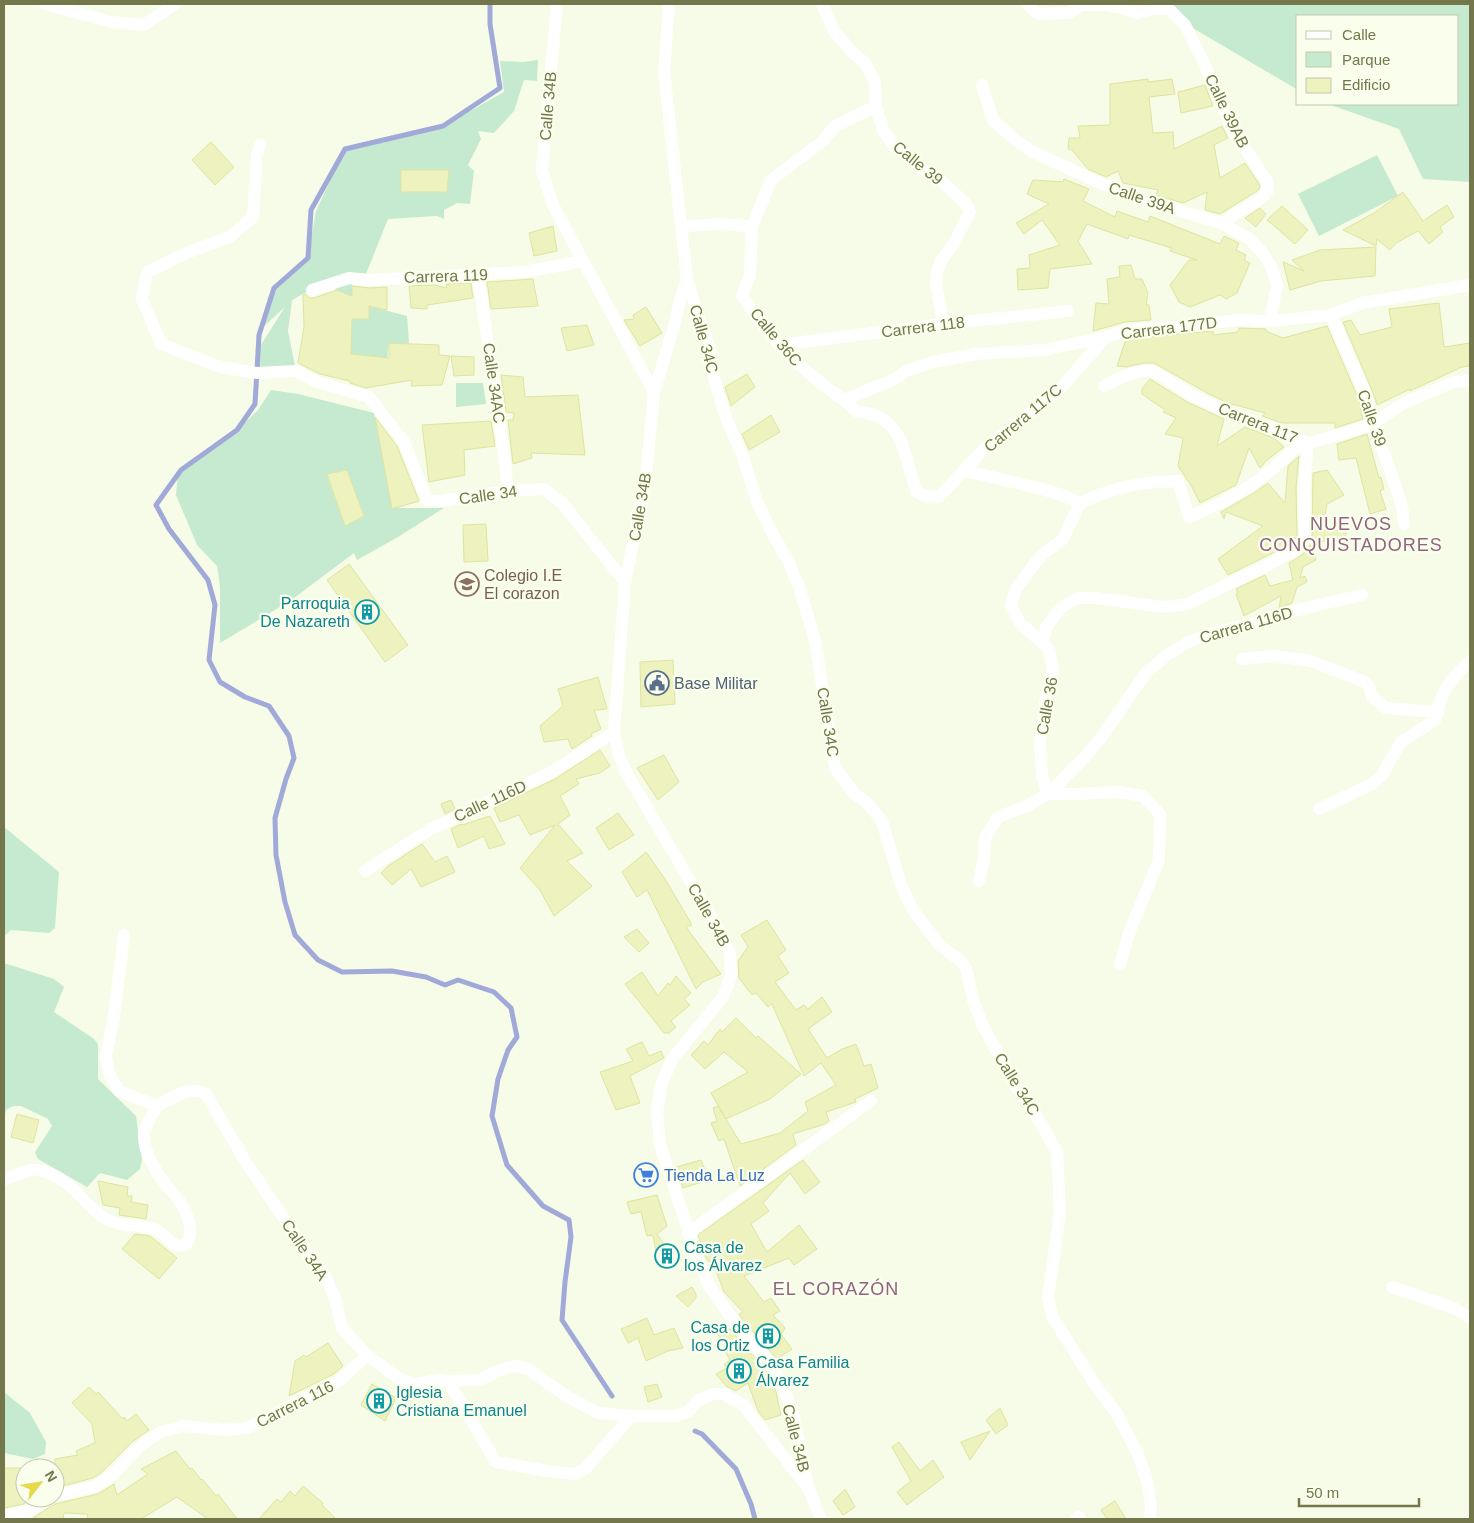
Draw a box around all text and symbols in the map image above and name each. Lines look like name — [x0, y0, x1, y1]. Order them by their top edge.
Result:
legend — [1296, 15, 1459, 105]
text: Calle — [1342, 26, 1376, 43]
text: Parque — [1342, 51, 1390, 68]
street label: Calle 34B — [537, 71, 559, 141]
street label: Calle 39AB — [1202, 71, 1252, 151]
text: Edificio — [1342, 76, 1390, 93]
street label: Calle 39 — [890, 138, 946, 188]
street label: Calle 39A — [1106, 179, 1178, 217]
street label: Carrera 119 — [404, 266, 488, 286]
street label: Calle 34C — [687, 303, 721, 375]
street label: Calle 36C — [747, 305, 805, 369]
street label: Carrera 118 — [880, 313, 966, 341]
street label: Carrera 177D — [1120, 314, 1218, 342]
street label: Calle 34AC — [480, 342, 508, 424]
street label: Carrera 117C — [981, 381, 1065, 455]
street label: Calle 39 — [1354, 387, 1390, 449]
street label: Carrera 117 — [1216, 399, 1300, 447]
street label: Calle 34B — [626, 471, 654, 543]
street label: Calle 34 — [458, 482, 518, 508]
district label: NUEVOS CONQUISTADORES — [1259, 514, 1443, 555]
place label: Colegio I.E El corazon — [484, 567, 562, 602]
school or university icon: Colegio I.E El corazon — [454, 571, 480, 597]
place label: Parroquia De Nazareth — [260, 595, 350, 630]
building icon: Parroquia De Nazareth — [354, 599, 380, 625]
street label: Carrera 116D — [1198, 604, 1294, 646]
public building icon: Base Militar — [644, 670, 670, 696]
place label: Base Militar — [674, 675, 758, 692]
street label: Calle 36 — [1034, 676, 1060, 736]
street label: Calle 34C — [814, 686, 842, 758]
street label: Calle 116D — [451, 777, 529, 825]
street label: Calle 34B — [685, 881, 733, 949]
street label: Calle 34C — [991, 1050, 1043, 1118]
supermarket icon: Tienda La Luz — [633, 1162, 659, 1188]
place label: Tienda La Luz — [664, 1167, 765, 1184]
street label: Calle 34A — [279, 1216, 332, 1284]
place label: Casa de los Álvarez — [684, 1239, 762, 1274]
building icon: Casa de los Álvarez — [654, 1243, 680, 1269]
district label: EL CORAZÓN — [773, 1278, 899, 1299]
place label: Casa de los Ortiz — [690, 1319, 750, 1354]
building icon: Casa de los Ortiz — [755, 1323, 781, 1349]
place label: Casa Familia Álvarez — [756, 1354, 849, 1389]
building icon: Casa Familia Álvarez — [726, 1358, 752, 1384]
street label: Carrera 116 — [254, 1377, 336, 1431]
place label: Iglesia Cristiana Emanuel — [396, 1384, 527, 1419]
building icon: Iglesia Cristiana Emanuel — [366, 1388, 392, 1414]
street label: Calle 34B — [779, 1402, 813, 1474]
north arrow — [15, 1458, 65, 1508]
text: N — [42, 1468, 61, 1485]
scale bar — [1299, 1476, 1419, 1508]
text: 50 m — [1306, 1484, 1339, 1501]

